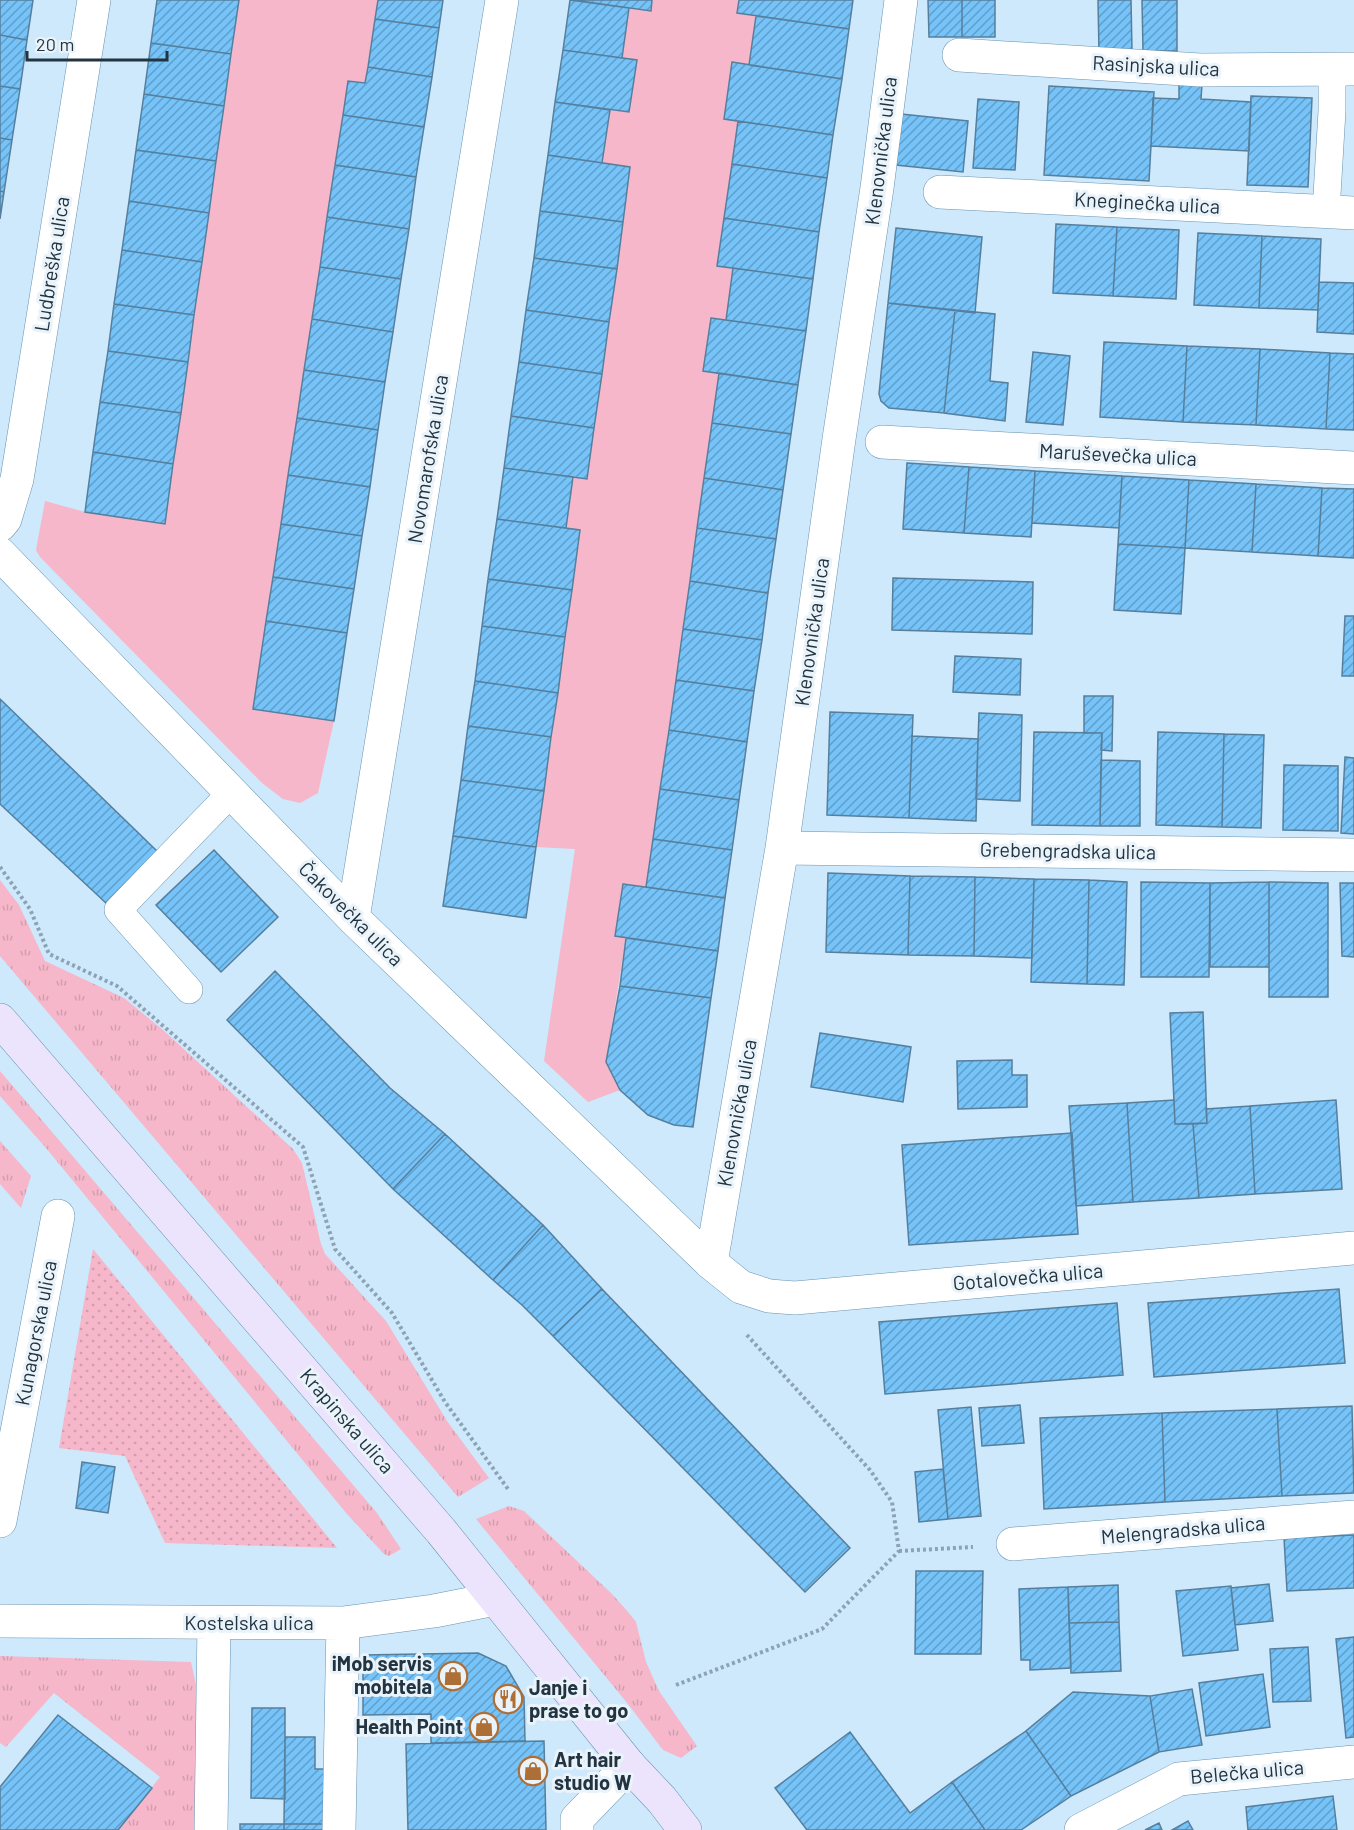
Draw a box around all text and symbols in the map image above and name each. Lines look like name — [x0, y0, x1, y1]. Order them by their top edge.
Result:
scale bar — [27, 24, 166, 62]
text: 20 m — [36, 33, 74, 55]
street label: Rasinjska ulica — [1092, 50, 1220, 80]
street label: Klenovnička ulica — [859, 75, 901, 227]
street label: Kneginečka ulica — [1073, 186, 1221, 218]
street label: Ludbreška ulica — [28, 195, 74, 333]
street label: Novomarofska ulica — [402, 373, 452, 545]
street label: Maruševečka ulica — [1039, 438, 1198, 470]
street label: Klenovnička ulica — [789, 556, 833, 708]
street label: Grebengradska ulica — [980, 836, 1156, 864]
street label: Čakovečka ulica — [295, 856, 409, 970]
street label: Klenovnička ulica — [711, 1037, 761, 1189]
street label: Gotalovečka ulica — [952, 1257, 1104, 1295]
street label: Kunagorska ulica — [9, 1258, 61, 1407]
street label: Krapinska ulica — [296, 1363, 400, 1478]
street label: Melengradska ulica — [1100, 1510, 1266, 1548]
street label: Kostelska ulica — [184, 1610, 314, 1634]
place label: iMob servis mobitela — [332, 1651, 432, 1698]
shop icon: iMob servis mobitela — [437, 1660, 469, 1692]
place label: Janje i prase to go — [529, 1675, 628, 1722]
restaurant icon: Janje i prase to go — [492, 1683, 524, 1715]
shop icon: Health Point — [468, 1711, 500, 1743]
place label: Health Point — [356, 1714, 463, 1738]
place label: Art hair studio W — [554, 1747, 632, 1794]
street label: Belečka ulica — [1189, 1754, 1305, 1788]
shop icon: Art hair studio W — [517, 1755, 549, 1787]

